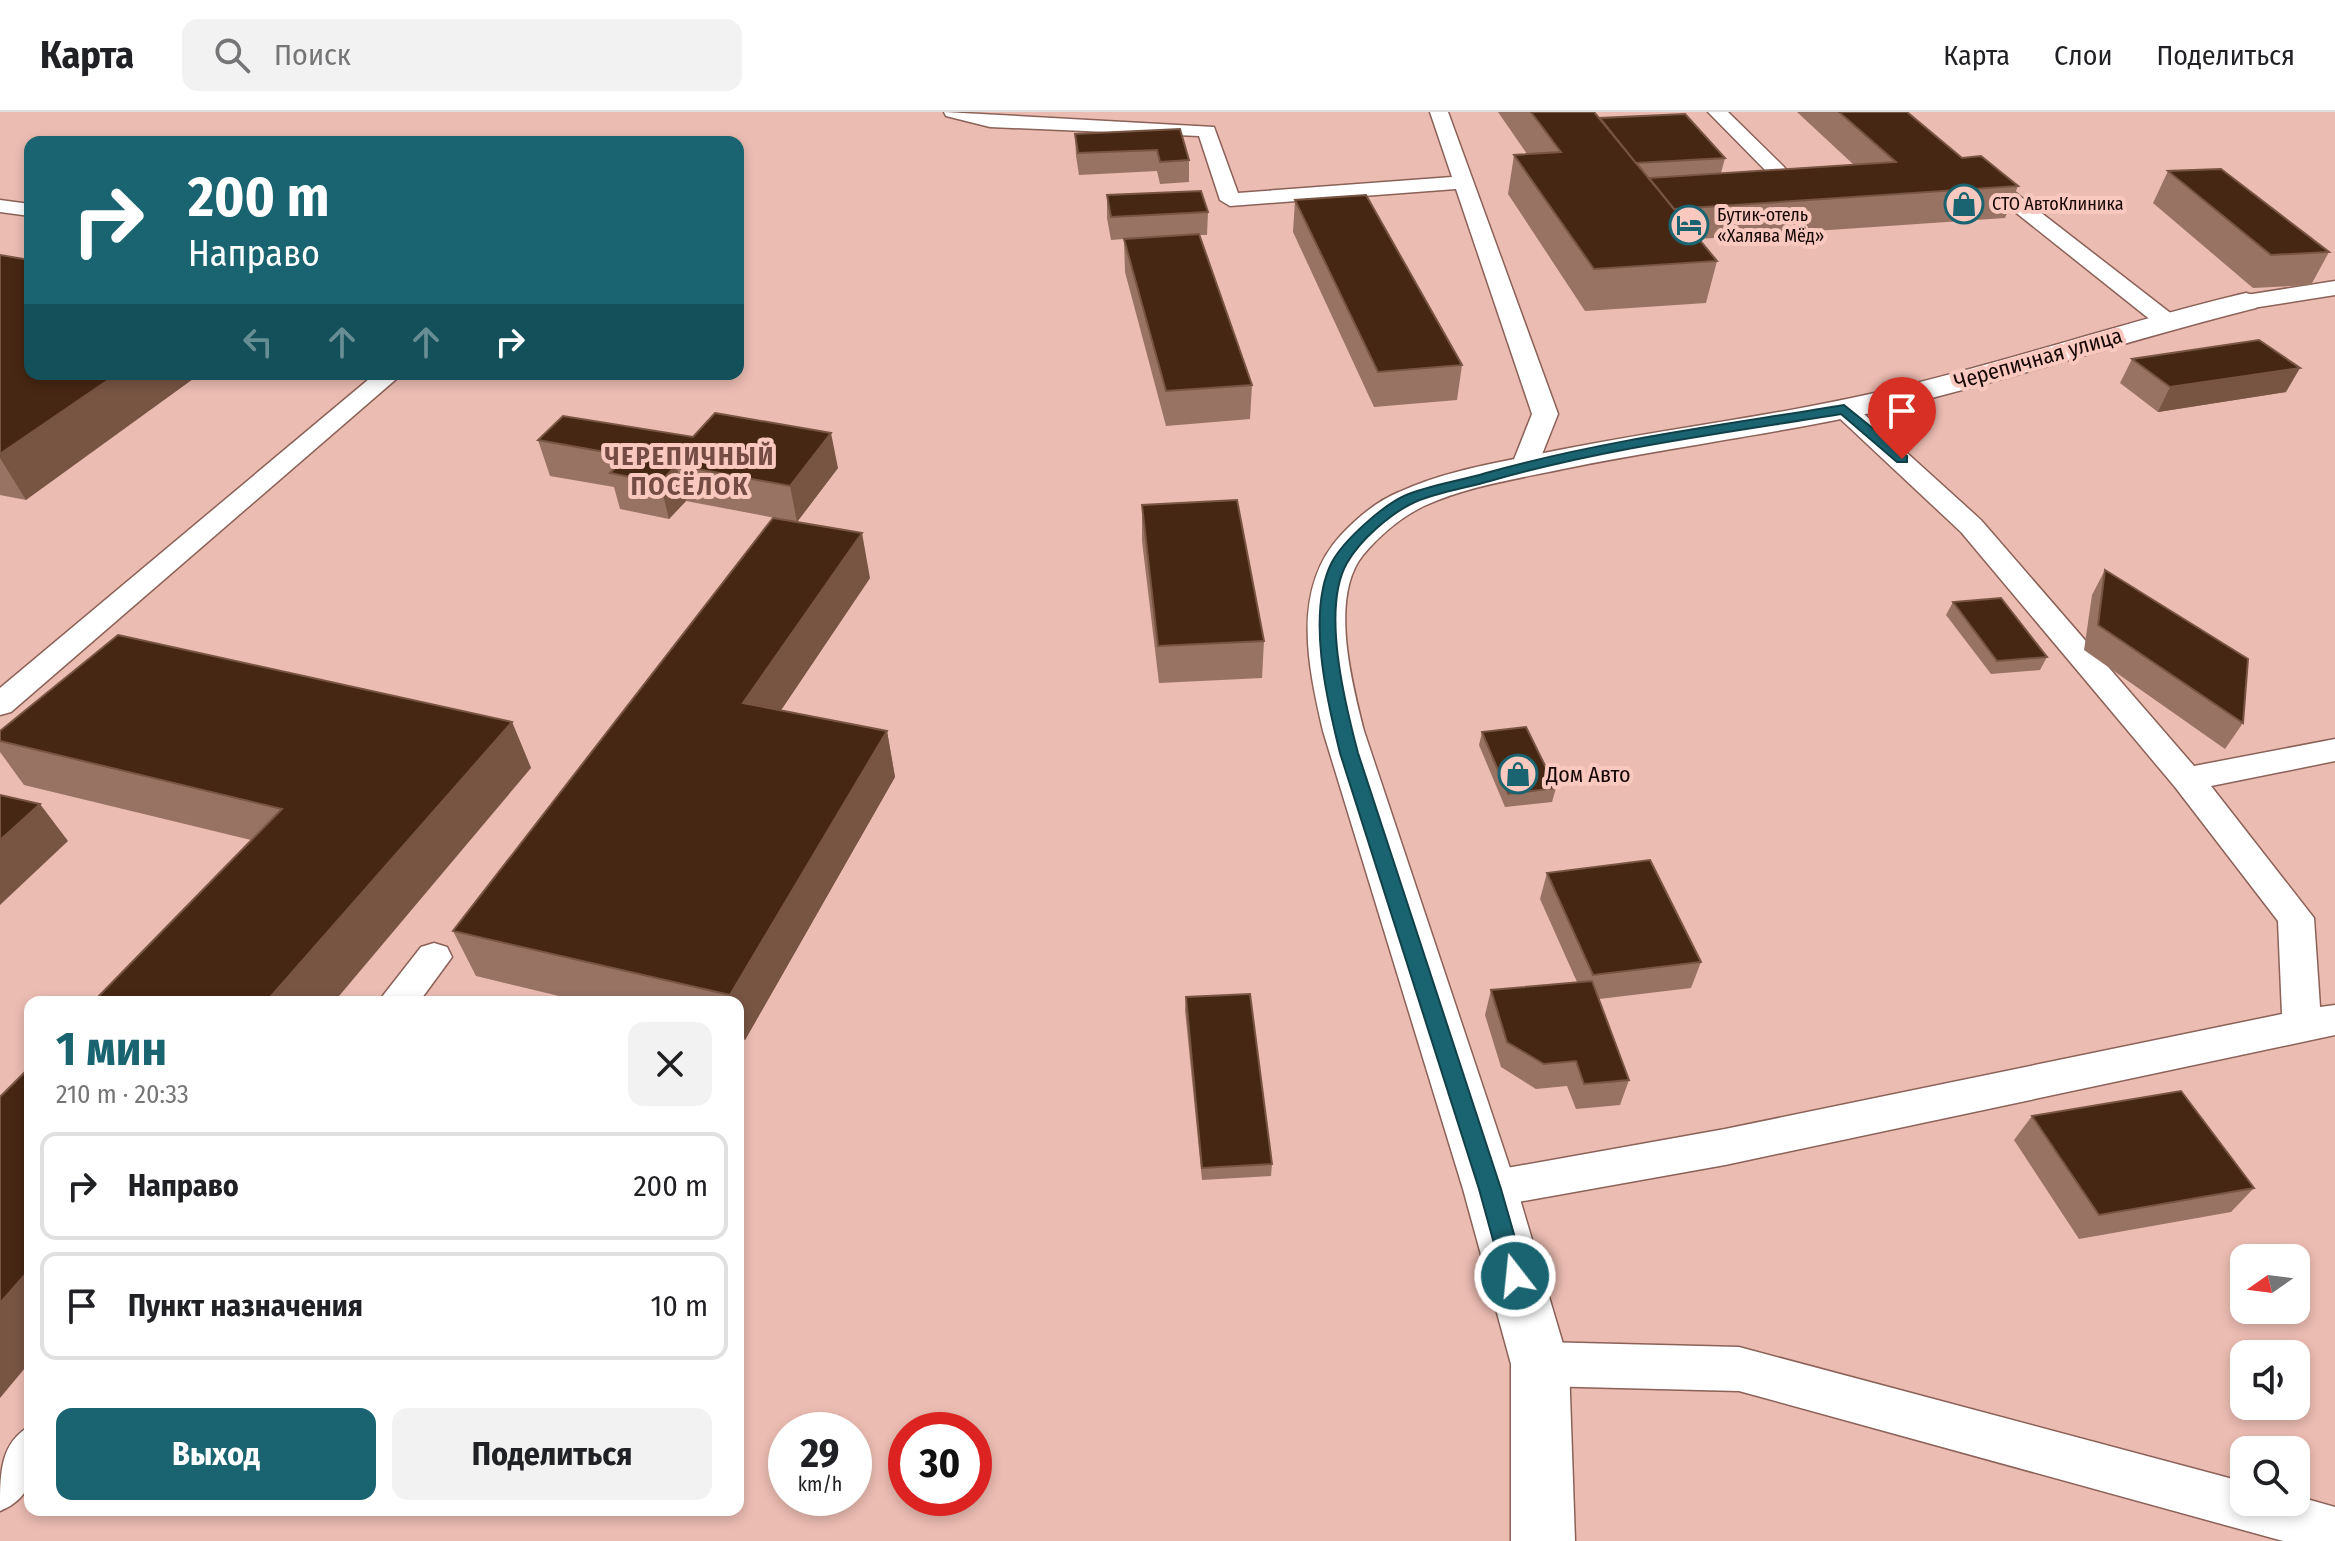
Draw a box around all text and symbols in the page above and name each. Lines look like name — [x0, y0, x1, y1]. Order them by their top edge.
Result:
search box — [182, 19, 742, 91]
text: Карта — [40, 32, 134, 78]
icon: search — [210, 33, 254, 77]
text: Поиск — [274, 37, 351, 73]
text: Карта — [1943, 39, 2010, 72]
text: Слои — [2054, 39, 2112, 72]
text: Поделиться — [2156, 39, 2295, 72]
text: 200 m — [188, 164, 329, 231]
icon: right — [56, 168, 160, 272]
shop icon: СТО АвтоКлиника — [1943, 183, 1985, 225]
place label: СТО АвтоКлиника — [1992, 193, 2124, 215]
hotel icon: Бутик-отель «Халява Мёд» — [1668, 204, 1710, 246]
place label: Бутик-отель «Халява Мёд» — [1717, 204, 1824, 247]
text: Направо — [188, 232, 320, 276]
icon: left — [236, 320, 280, 364]
icon: ahead — [320, 320, 364, 364]
icon: ahead — [404, 320, 448, 364]
icon: right — [488, 320, 532, 364]
street label: Черепичная улица — [1951, 322, 2125, 395]
pin — [1868, 377, 1936, 459]
icon: arrive — [1880, 389, 1924, 433]
district label: ЧЕРЕПИЧНЫЙ ПОСЁЛОК — [605, 441, 775, 502]
shop icon: Дом Авто — [1497, 753, 1539, 795]
place label: Дом Авто — [1545, 761, 1631, 788]
text: 1 мин — [56, 1020, 167, 1078]
button: close — [628, 1022, 712, 1106]
text: 210 m · 20:33 — [56, 1079, 189, 1110]
icon: right — [60, 1164, 104, 1208]
text: Направо — [128, 1168, 239, 1204]
text: 200 m — [633, 1168, 708, 1204]
position arrow — [1473, 1234, 1557, 1318]
north arrow — [2230, 1244, 2310, 1324]
map controls — [2230, 1244, 2310, 1516]
icon: arrive — [60, 1284, 104, 1328]
text: Пункт назначения — [128, 1288, 363, 1324]
text: 10 m — [651, 1288, 708, 1324]
button: sound — [2230, 1340, 2310, 1420]
button: Выход — [56, 1408, 376, 1500]
button: Поделиться — [392, 1408, 712, 1500]
speed limit sign: 30 — [888, 1412, 992, 1516]
text: 29 — [800, 1430, 839, 1478]
button: search — [2230, 1436, 2310, 1516]
text: km/h — [798, 1472, 842, 1496]

